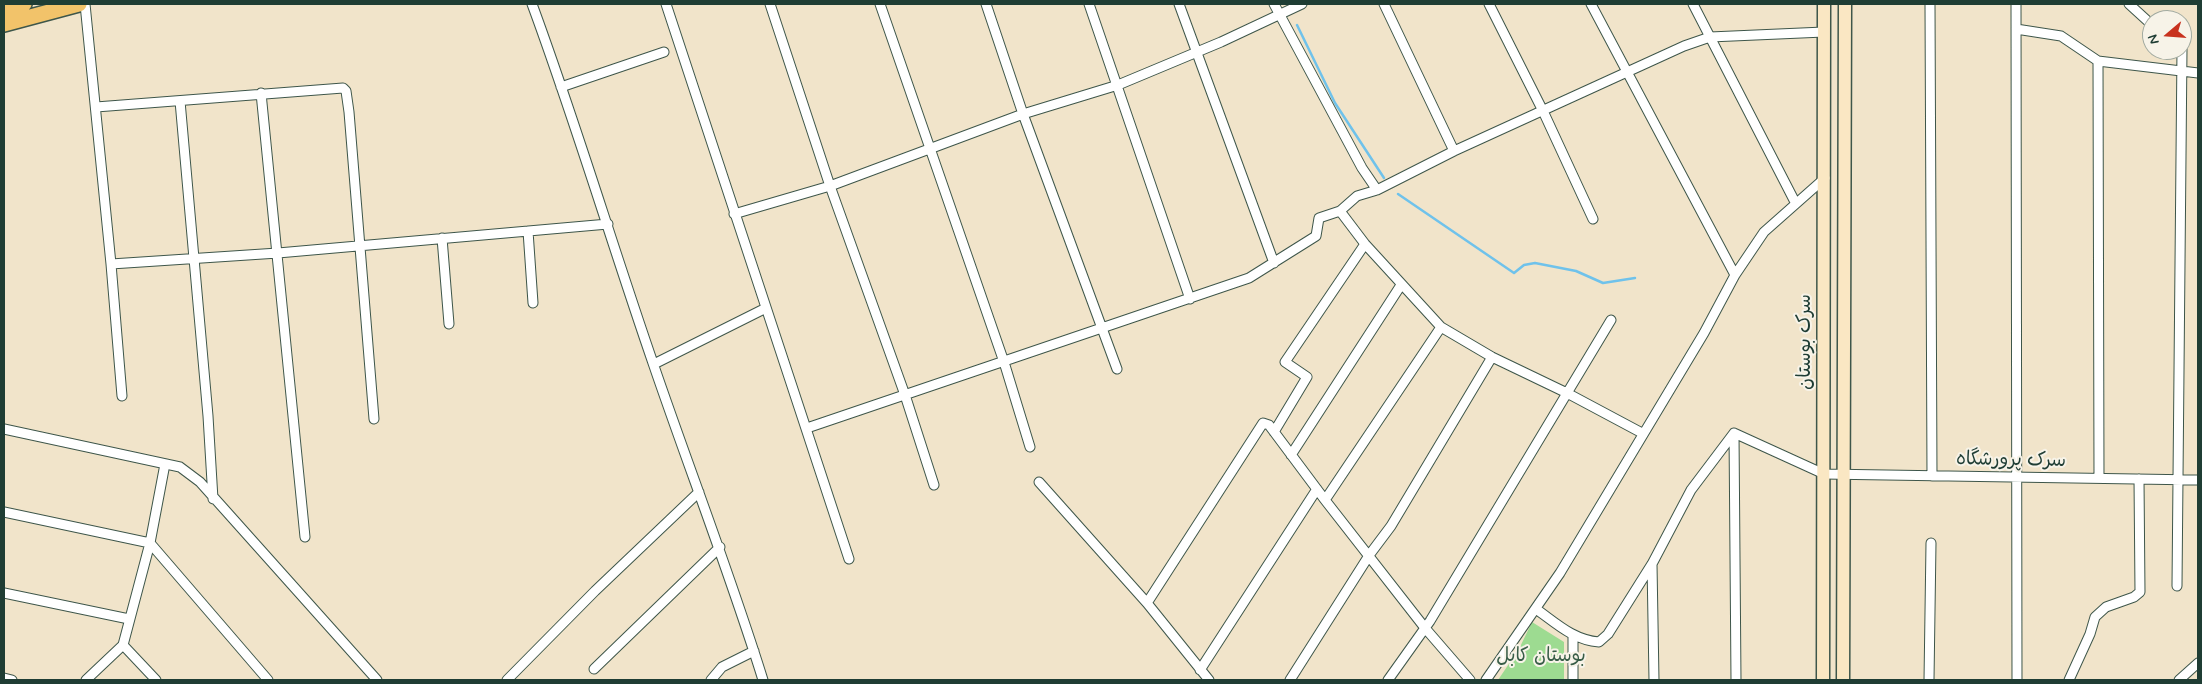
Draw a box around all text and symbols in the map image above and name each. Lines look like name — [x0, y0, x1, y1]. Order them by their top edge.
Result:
north arrow — [2142, 10, 2192, 60]
text: N — [2144, 32, 2164, 47]
street label: سرک بوستان — [1795, 294, 1817, 390]
street label: سرک پرورشگاه — [1956, 449, 2066, 473]
park label: بوستان کابل — [1496, 646, 1586, 668]

